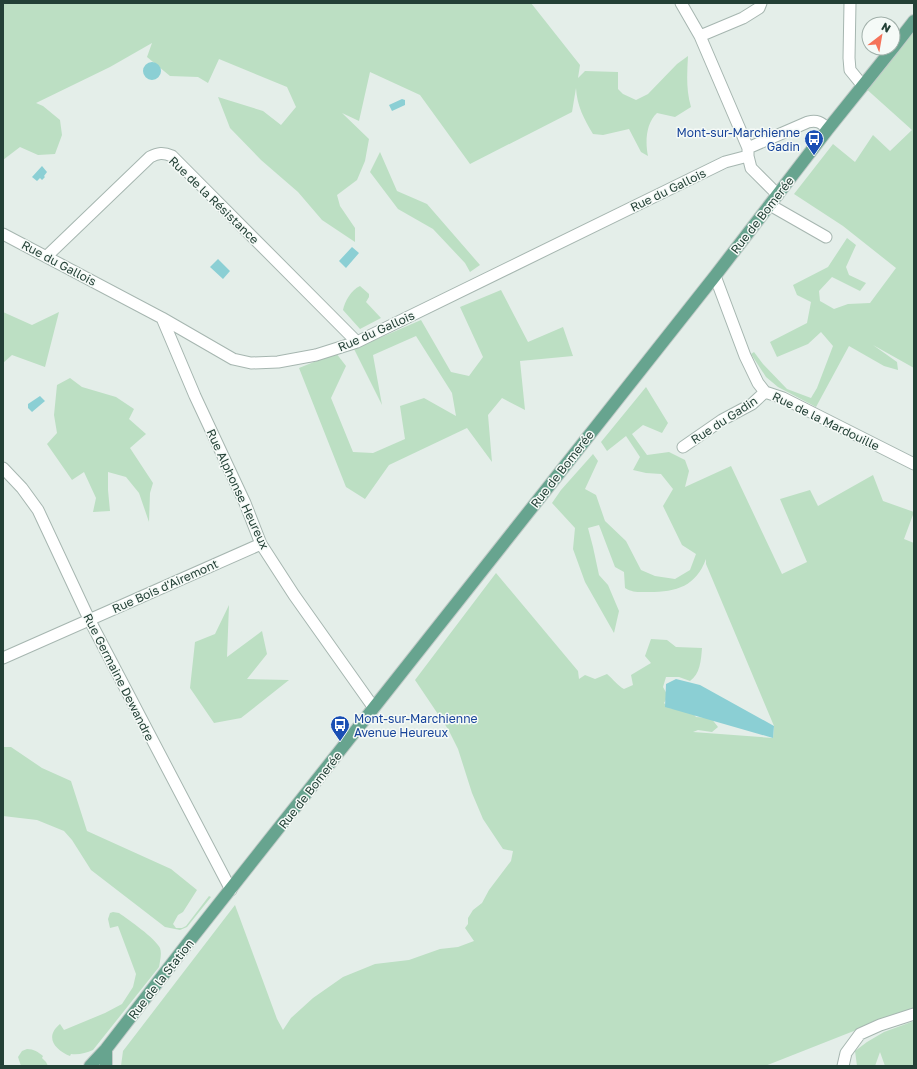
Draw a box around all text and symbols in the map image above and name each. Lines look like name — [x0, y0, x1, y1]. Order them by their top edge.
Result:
north arrow — [861, 16, 901, 56]
text: N — [879, 19, 893, 35]
place label: Mont-sur-Marchienne Gadin — [676, 125, 800, 154]
bus stop icon: Mont-sur-Marchienne Gadin — [803, 128, 825, 156]
street label: Rue de la Résistance — [166, 153, 262, 247]
street label: Rue du Gallois — [628, 165, 708, 215]
street label: Rue de Bomerée — [727, 173, 797, 257]
street label: Rue du Gallois — [19, 237, 99, 289]
street label: Rue du Gallois — [335, 307, 417, 355]
street label: Rue de la Mardouille — [770, 389, 882, 453]
street label: Rue du Gadin — [688, 393, 760, 447]
street label: Rue Alphonse Heureux — [203, 426, 273, 552]
street label: Rue de Bomerée — [527, 427, 597, 511]
street label: Rue Bois d'Airemont — [110, 556, 221, 616]
street label: Rue Germaine Dewandre — [80, 611, 158, 743]
place label: Mont-sur-Marchienne Avenue Heureux — [354, 711, 478, 740]
bus stop icon: Mont-sur-Marchienne Avenue Heureux — [329, 714, 351, 742]
street label: Rue de Bomerée — [275, 748, 345, 832]
street label: Rue de la Station — [125, 936, 197, 1022]

